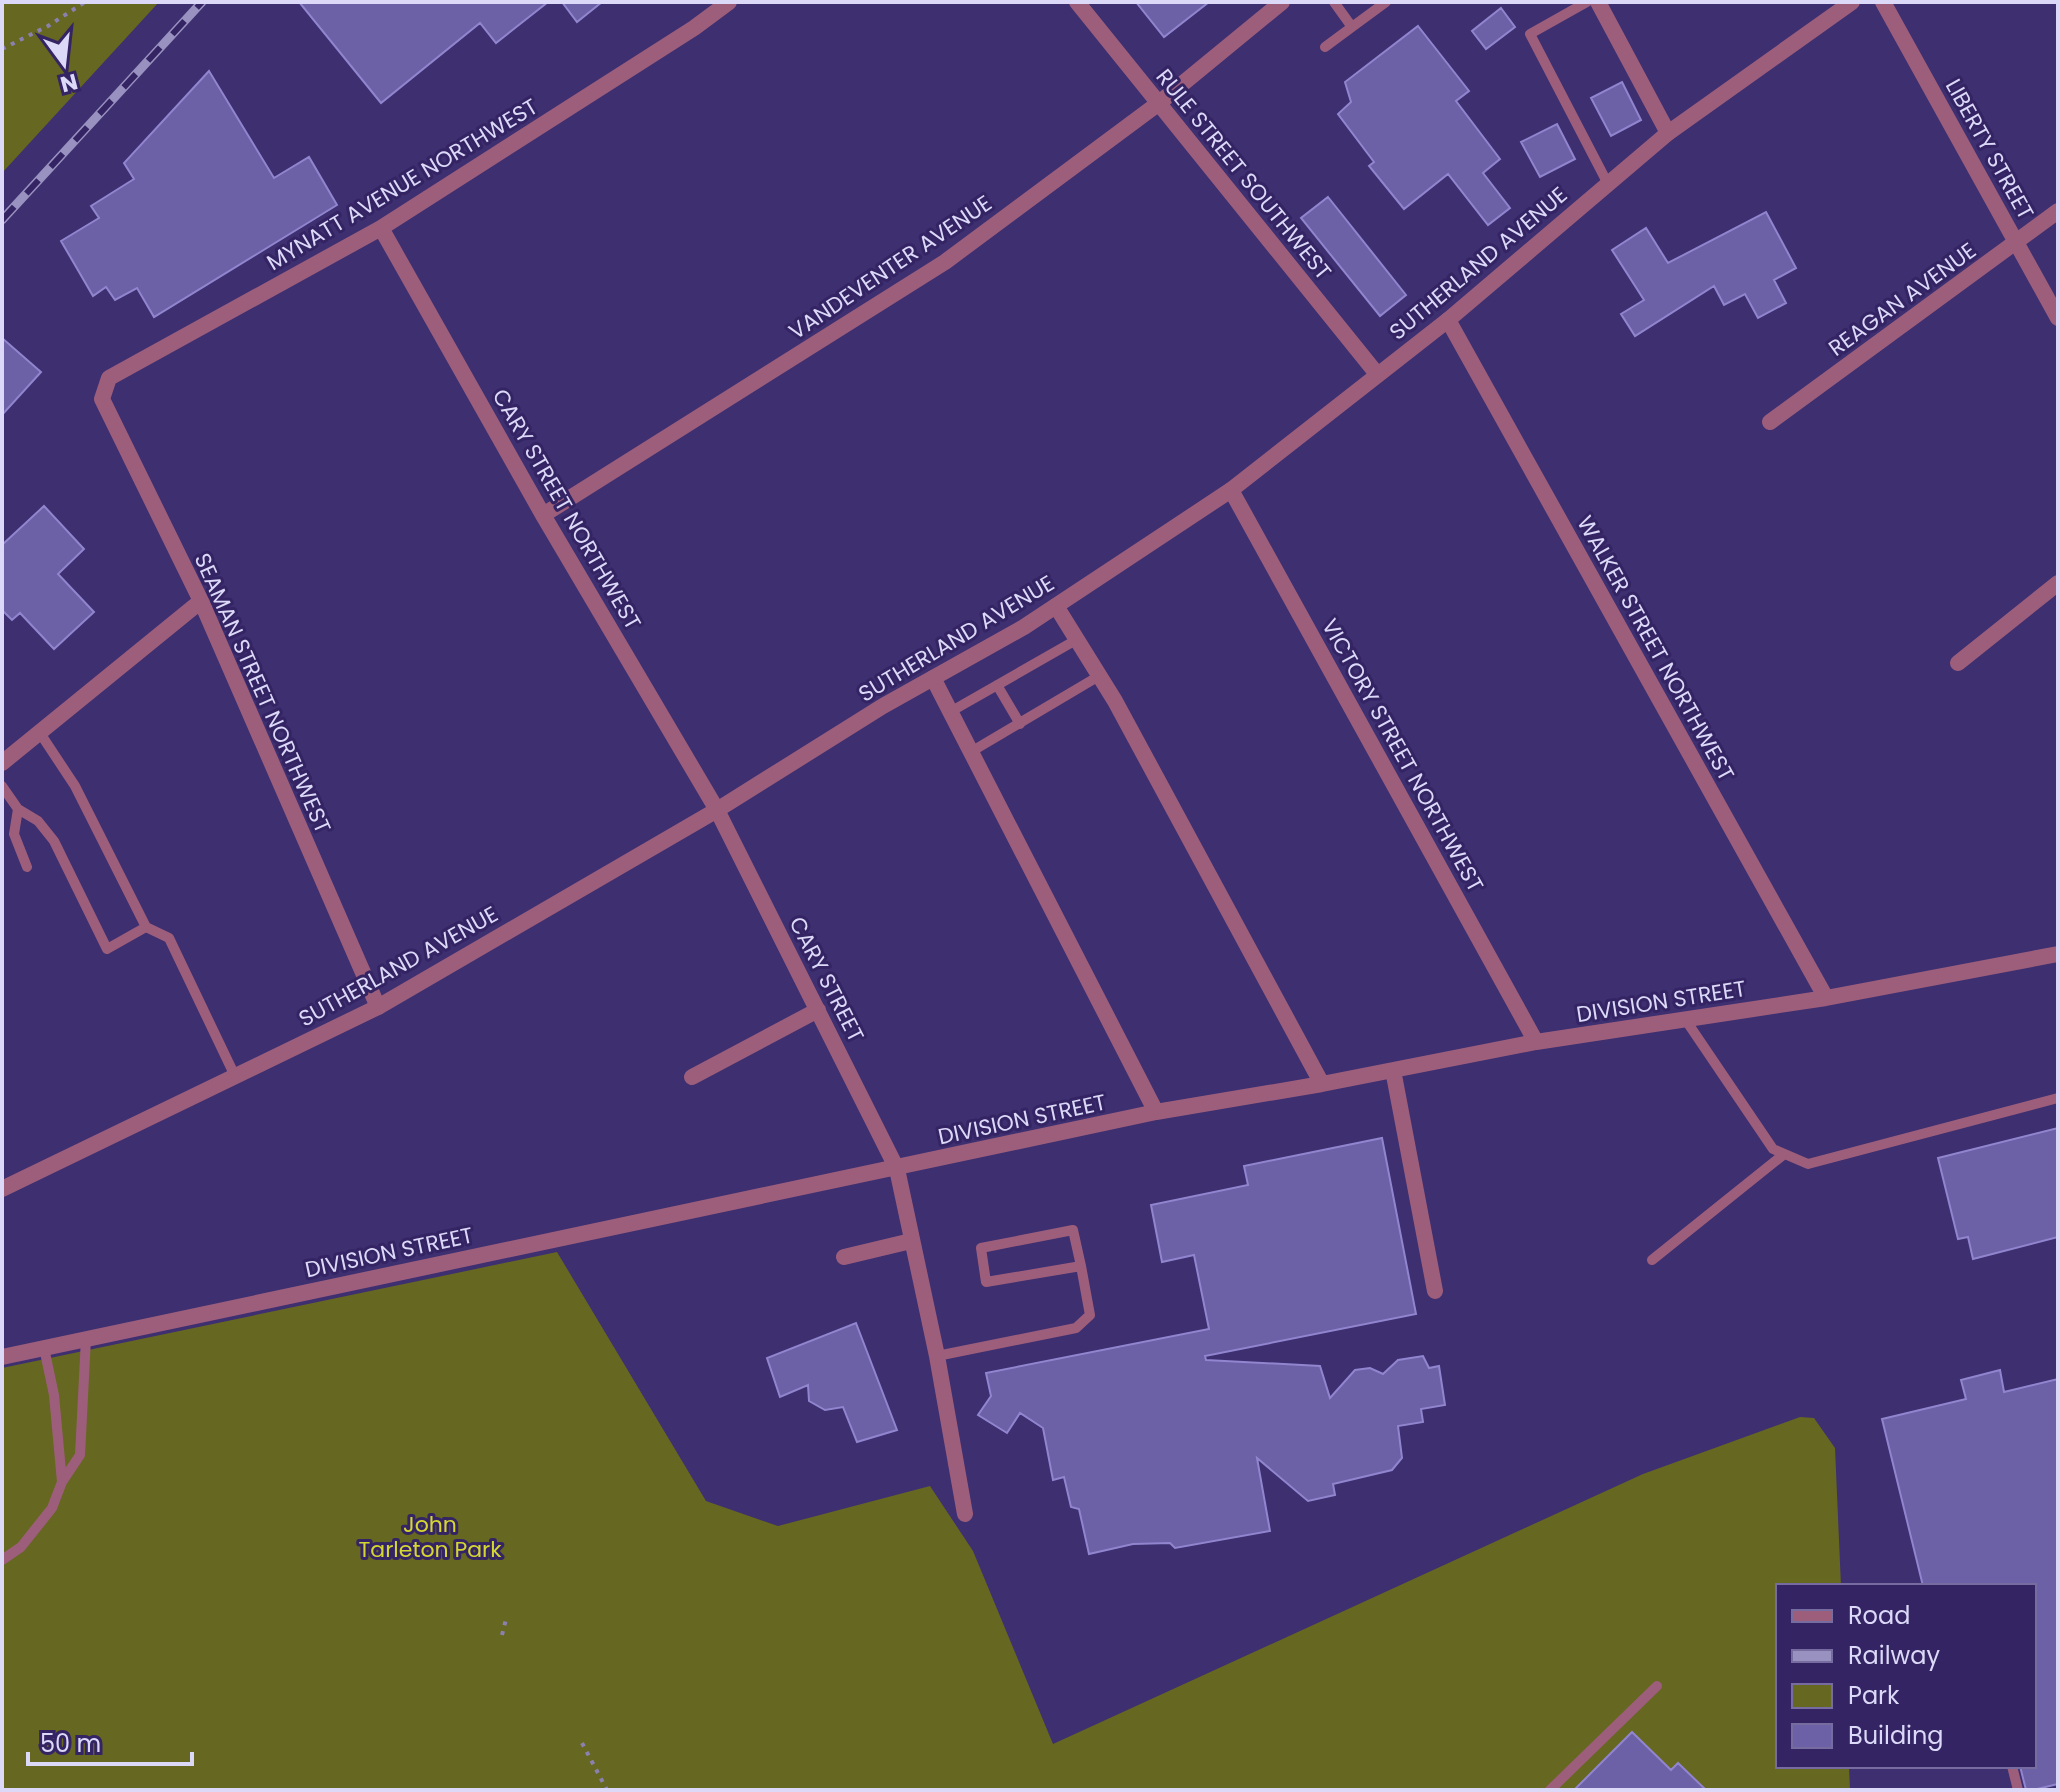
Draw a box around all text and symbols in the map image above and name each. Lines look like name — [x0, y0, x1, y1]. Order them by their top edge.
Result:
north arrow — [24, 24, 104, 104]
street label: RULE STREET SOUTHWEST — [1149, 62, 1339, 286]
text: N — [57, 66, 81, 100]
street label: LIBERTY STREET — [1938, 73, 2041, 225]
street label: MYNATT AVENUE NORTHWEST — [261, 91, 544, 278]
street label: SUTHERLAND AVENUE — [1383, 180, 1574, 347]
street label: VANDEVENTER AVENUE — [783, 188, 998, 347]
street label: REAGAN AVENUE — [1822, 235, 1982, 363]
street label: CARY STREET NORTHWEST — [485, 383, 648, 635]
street label: WALKER STREET NORTHWEST — [1570, 510, 1742, 787]
street label: SEAMAN STREET NORTHWEST — [187, 548, 338, 838]
street label: SUTHERLAND AVENUE — [853, 568, 1060, 709]
street label: VICTORY STREET NORTHWEST — [1314, 613, 1491, 898]
street label: SUTHERLAND AVENUE — [293, 899, 503, 1034]
street label: CARY STREET — [782, 911, 871, 1047]
street label: DIVISION STREET — [1574, 973, 1748, 1030]
street label: DIVISION STREET — [935, 1087, 1109, 1152]
street label: DIVISION STREET — [302, 1220, 476, 1285]
park label: John Tarleton Park — [358, 1509, 502, 1565]
legend — [1776, 1584, 2036, 1768]
text: Road — [1848, 1599, 1910, 1632]
text: Railway — [1848, 1639, 1941, 1672]
text: Park — [1848, 1679, 1900, 1712]
scale bar — [28, 1716, 192, 1766]
text: Building — [1848, 1719, 1944, 1752]
text: 50 m — [40, 1727, 101, 1760]

